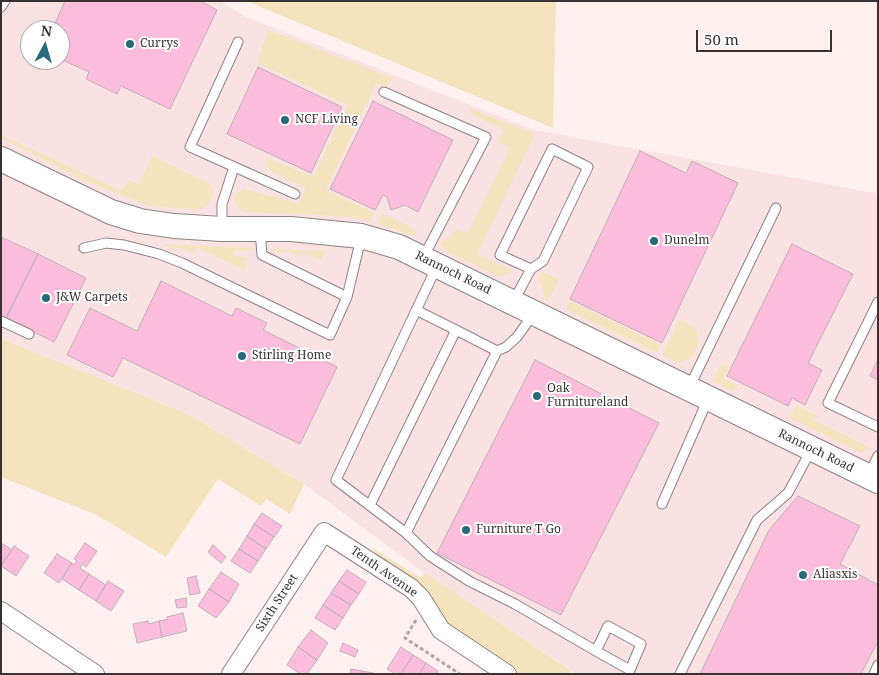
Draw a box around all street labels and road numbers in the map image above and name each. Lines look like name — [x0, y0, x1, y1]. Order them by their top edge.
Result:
street label: Rannoch Road — [413, 248, 493, 298]
street label: Rannoch Road — [776, 426, 856, 476]
street label: Tenth Avenue — [348, 544, 420, 600]
street label: Sixth Street — [253, 572, 301, 634]

